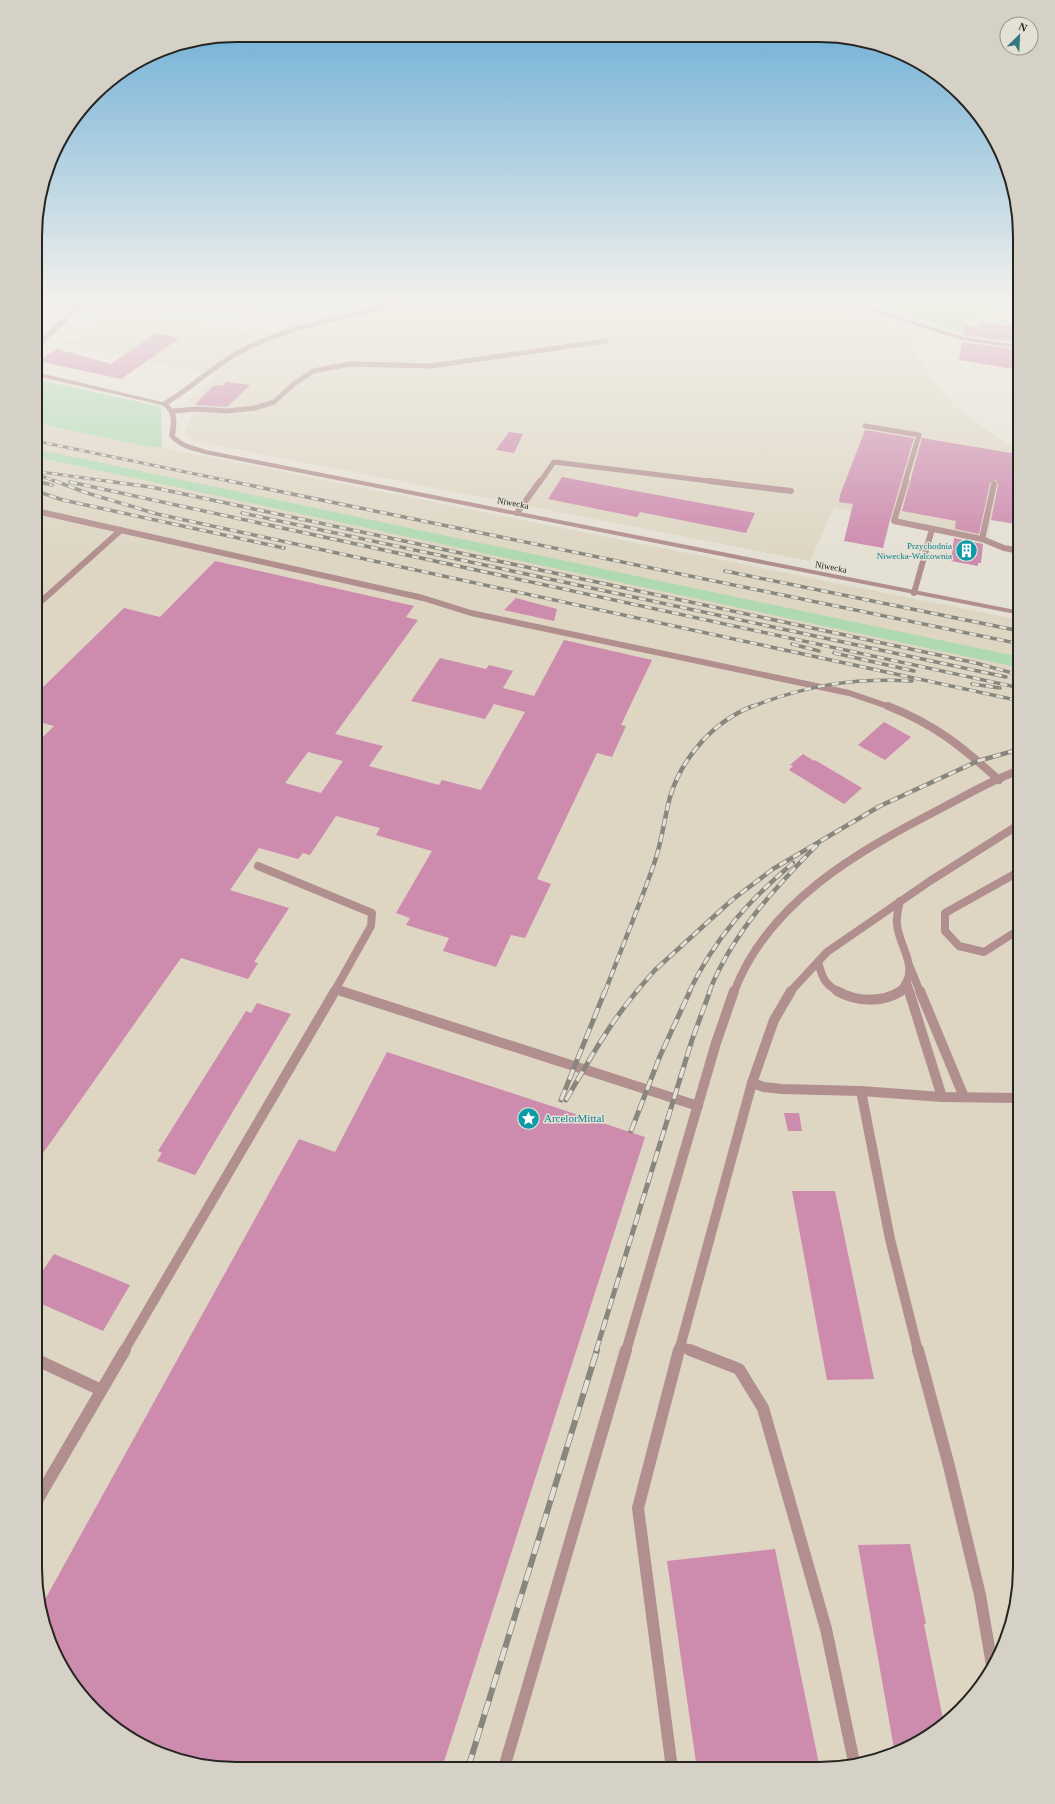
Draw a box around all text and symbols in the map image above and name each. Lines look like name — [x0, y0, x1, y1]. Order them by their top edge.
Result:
north arrow — [999, 16, 1039, 56]
text: N — [1017, 20, 1029, 34]
street label: Niwecka — [496, 495, 530, 511]
building icon: Przychodnia Niwecka-Walcownia — [954, 538, 980, 564]
place label: Przychodnia Niwecka-Walcownia — [877, 541, 952, 561]
street label: Niwecka — [814, 559, 848, 575]
place icon: ArcelorMittal — [515, 1105, 541, 1131]
place label: ArcelorMittal — [544, 1112, 604, 1124]

